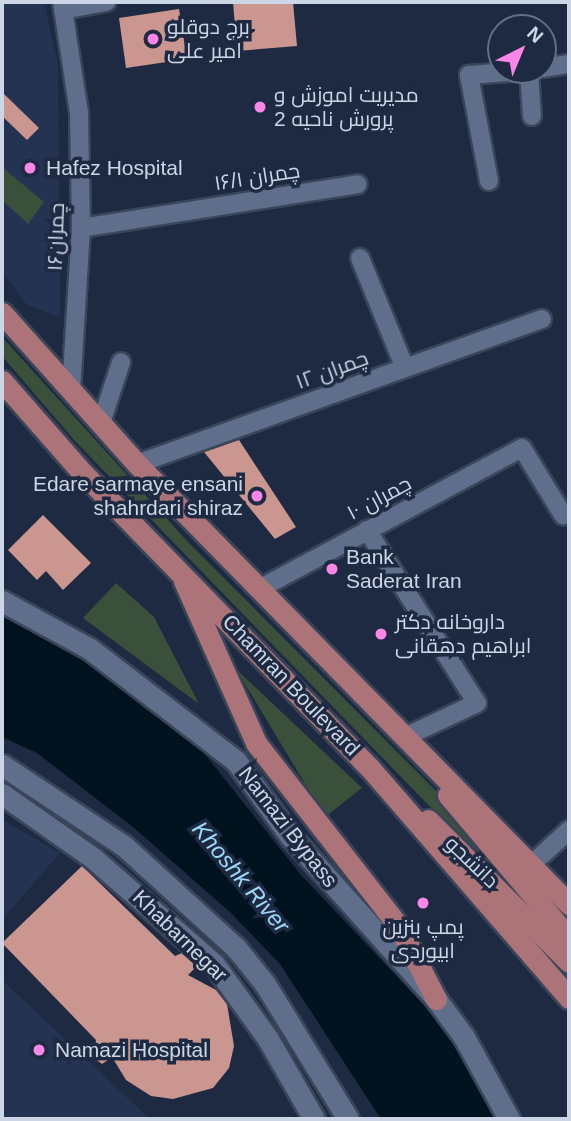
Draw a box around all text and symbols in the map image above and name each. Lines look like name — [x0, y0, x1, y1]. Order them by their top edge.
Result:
place label: برج دوقلو امیر علی — [167, 14, 250, 64]
north arrow — [487, 14, 557, 84]
text: N — [523, 22, 547, 47]
marker: برج دوقلو امیر علی — [145, 31, 161, 47]
place label: مدیریت اموزش و پرورش ناحیه 2 — [274, 82, 419, 132]
marker: مدیریت اموزش و پرورش ناحیه 2 — [252, 99, 268, 115]
place label: Hafez Hospital — [46, 155, 183, 181]
marker: Hafez Hospital — [20, 158, 40, 178]
street label: ۱۶/۱ چمران — [212, 158, 302, 196]
street label: چمران۱۶ — [42, 202, 70, 272]
street label: ۱۲ چمران — [292, 345, 372, 395]
place label: Edare sarmaye ensani shahrdari shiraz — [33, 471, 243, 521]
street label: ۱۰ چمران — [342, 471, 416, 525]
marker: Edare sarmaye ensani shahrdari shiraz — [249, 488, 265, 504]
place label: Bank Saderat Iran — [346, 544, 462, 594]
marker: Bank Saderat Iran — [324, 561, 340, 577]
street label: Chamran Boulevard — [217, 609, 365, 761]
place label: داروخانه دکتر ابراهیم دهقانی — [395, 609, 531, 659]
marker: داروخانه دکتر ابراهیم دهقانی — [373, 626, 389, 642]
street label: Namazi Bypass — [233, 762, 343, 892]
water label: Khoshk River — [186, 816, 296, 938]
street label: دانشجو — [440, 831, 504, 893]
street label: Khabarnegar — [128, 885, 232, 987]
marker: پمپ بنزین ابیوردی — [415, 895, 431, 911]
place label: پمپ بنزین ابیوردی — [382, 914, 464, 964]
place label: Namazi Hospital — [55, 1037, 208, 1063]
marker: Namazi Hospital — [29, 1040, 49, 1060]

